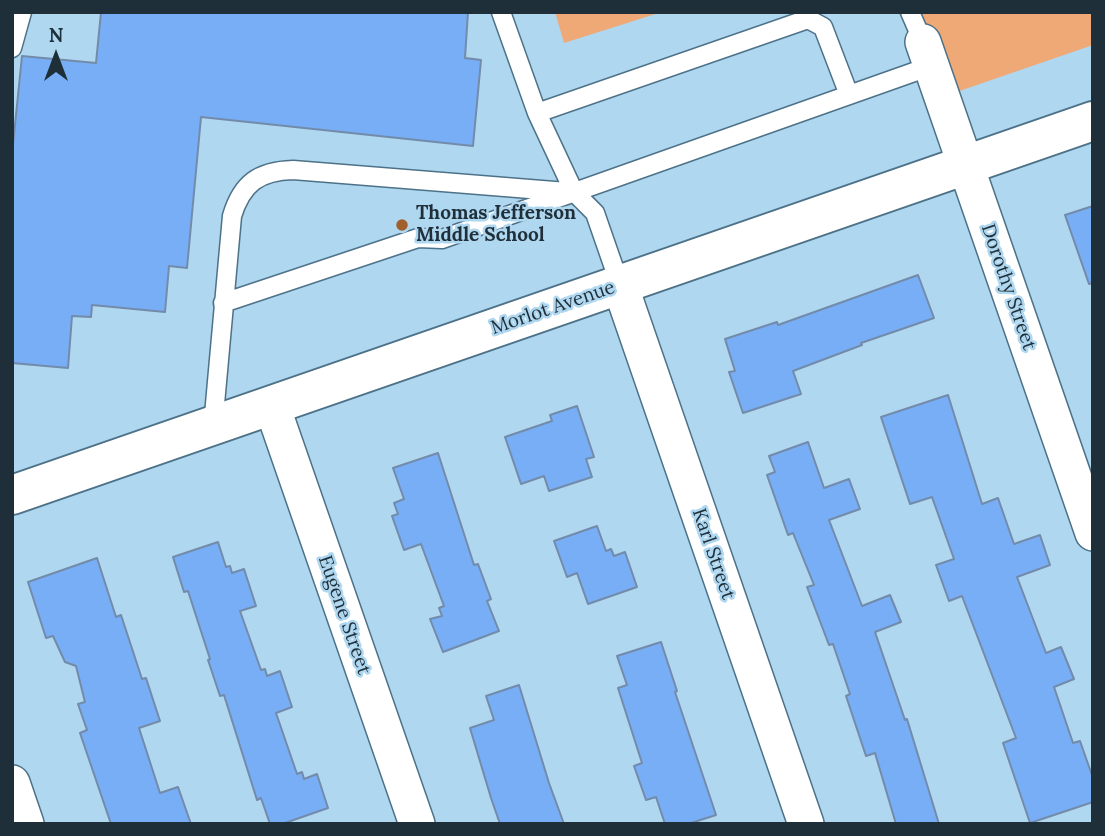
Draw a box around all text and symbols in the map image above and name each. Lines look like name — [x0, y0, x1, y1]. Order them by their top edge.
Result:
north arrow — [21, 21, 91, 91]
text: N — [49, 23, 63, 47]
place label: Thomas Jefferson Middle School — [416, 203, 576, 247]
marker: Thomas Jefferson Middle School — [394, 217, 410, 233]
street label: Dorothy Street — [976, 221, 1040, 353]
street label: Morlot Avenue — [488, 276, 618, 340]
street label: Karl Street — [687, 505, 739, 603]
street label: Eugene Street — [313, 552, 375, 678]

